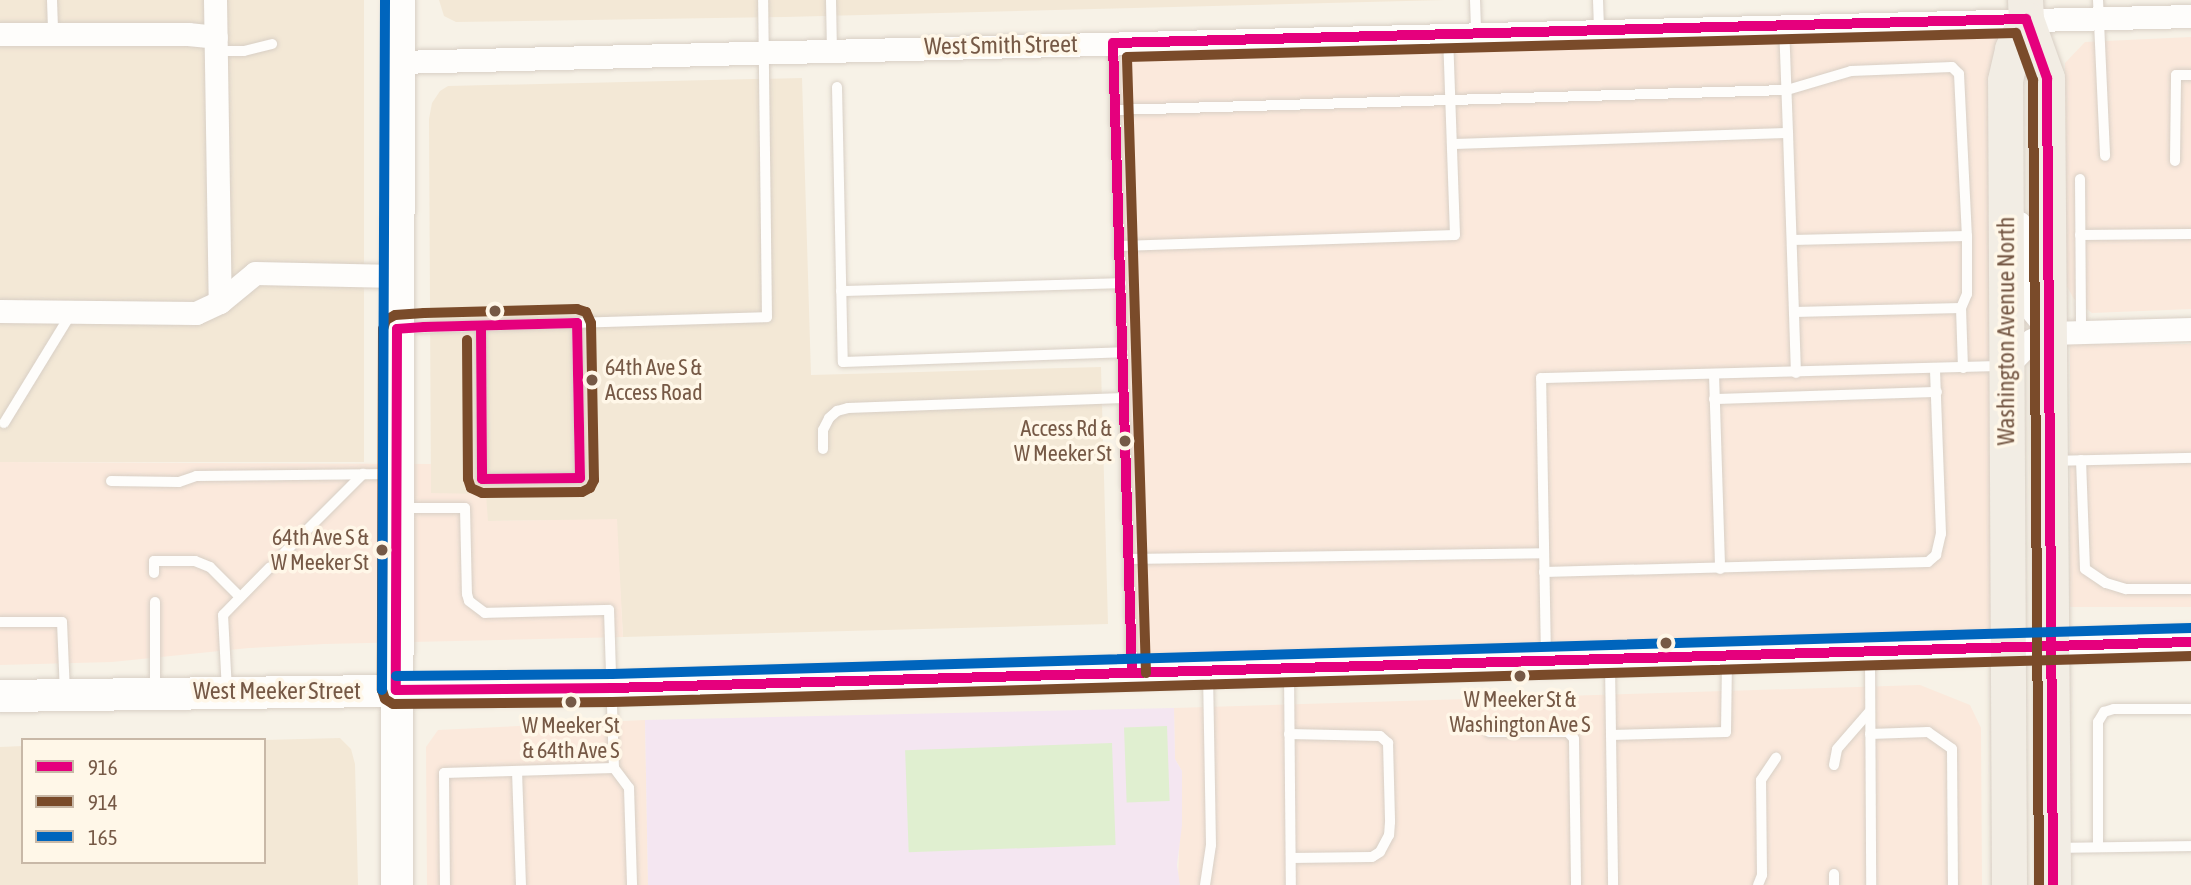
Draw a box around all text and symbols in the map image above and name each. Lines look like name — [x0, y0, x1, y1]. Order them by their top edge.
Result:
street label: West Smith Street — [924, 29, 1078, 61]
street label: Washington Avenue North — [1992, 217, 2020, 445]
unlabelled marker — [488, 304, 502, 318]
place label: 64th Ave S & Access Road — [605, 354, 703, 406]
marker: 64th Ave S & Access Road — [585, 373, 599, 387]
place label: Access Rd & W Meeker St — [1014, 415, 1112, 466]
marker: Access Rd & W Meeker St — [1118, 434, 1132, 448]
place label: 64th Ave S & W Meeker St — [271, 524, 369, 576]
marker: 64th Ave S & W Meeker St — [375, 543, 389, 557]
unlabelled marker — [1659, 636, 1673, 650]
marker: W Meeker St & Washington Ave S — [1513, 669, 1527, 683]
street label: West Meeker Street — [193, 677, 361, 705]
place label: W Meeker St & Washington Ave S — [1449, 686, 1591, 738]
marker: W Meeker St & 64th Ave S — [564, 695, 578, 709]
place label: W Meeker St & 64th Ave S — [522, 712, 620, 764]
legend — [21, 738, 266, 864]
text: 916 — [88, 755, 118, 779]
text: 914 — [88, 790, 118, 814]
text: 165 — [88, 825, 118, 849]

